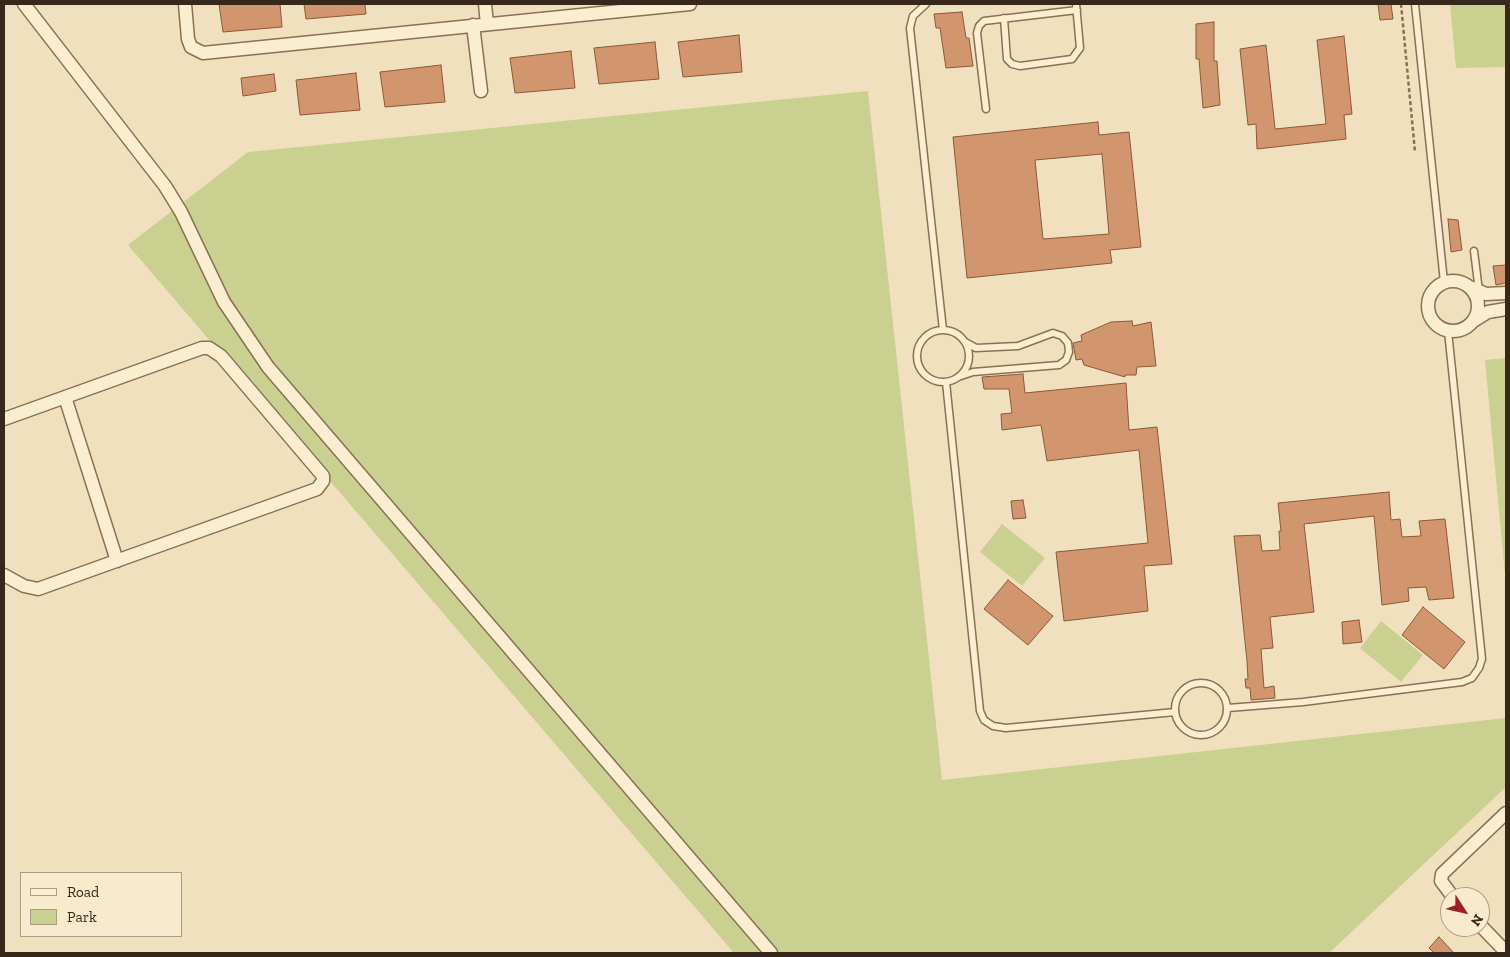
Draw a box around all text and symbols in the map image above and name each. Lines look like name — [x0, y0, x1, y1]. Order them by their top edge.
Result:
legend — [20, 872, 182, 937]
text: Road — [67, 883, 99, 901]
north arrow — [1440, 887, 1490, 937]
text: Park — [67, 908, 97, 926]
text: N — [1467, 911, 1487, 930]

